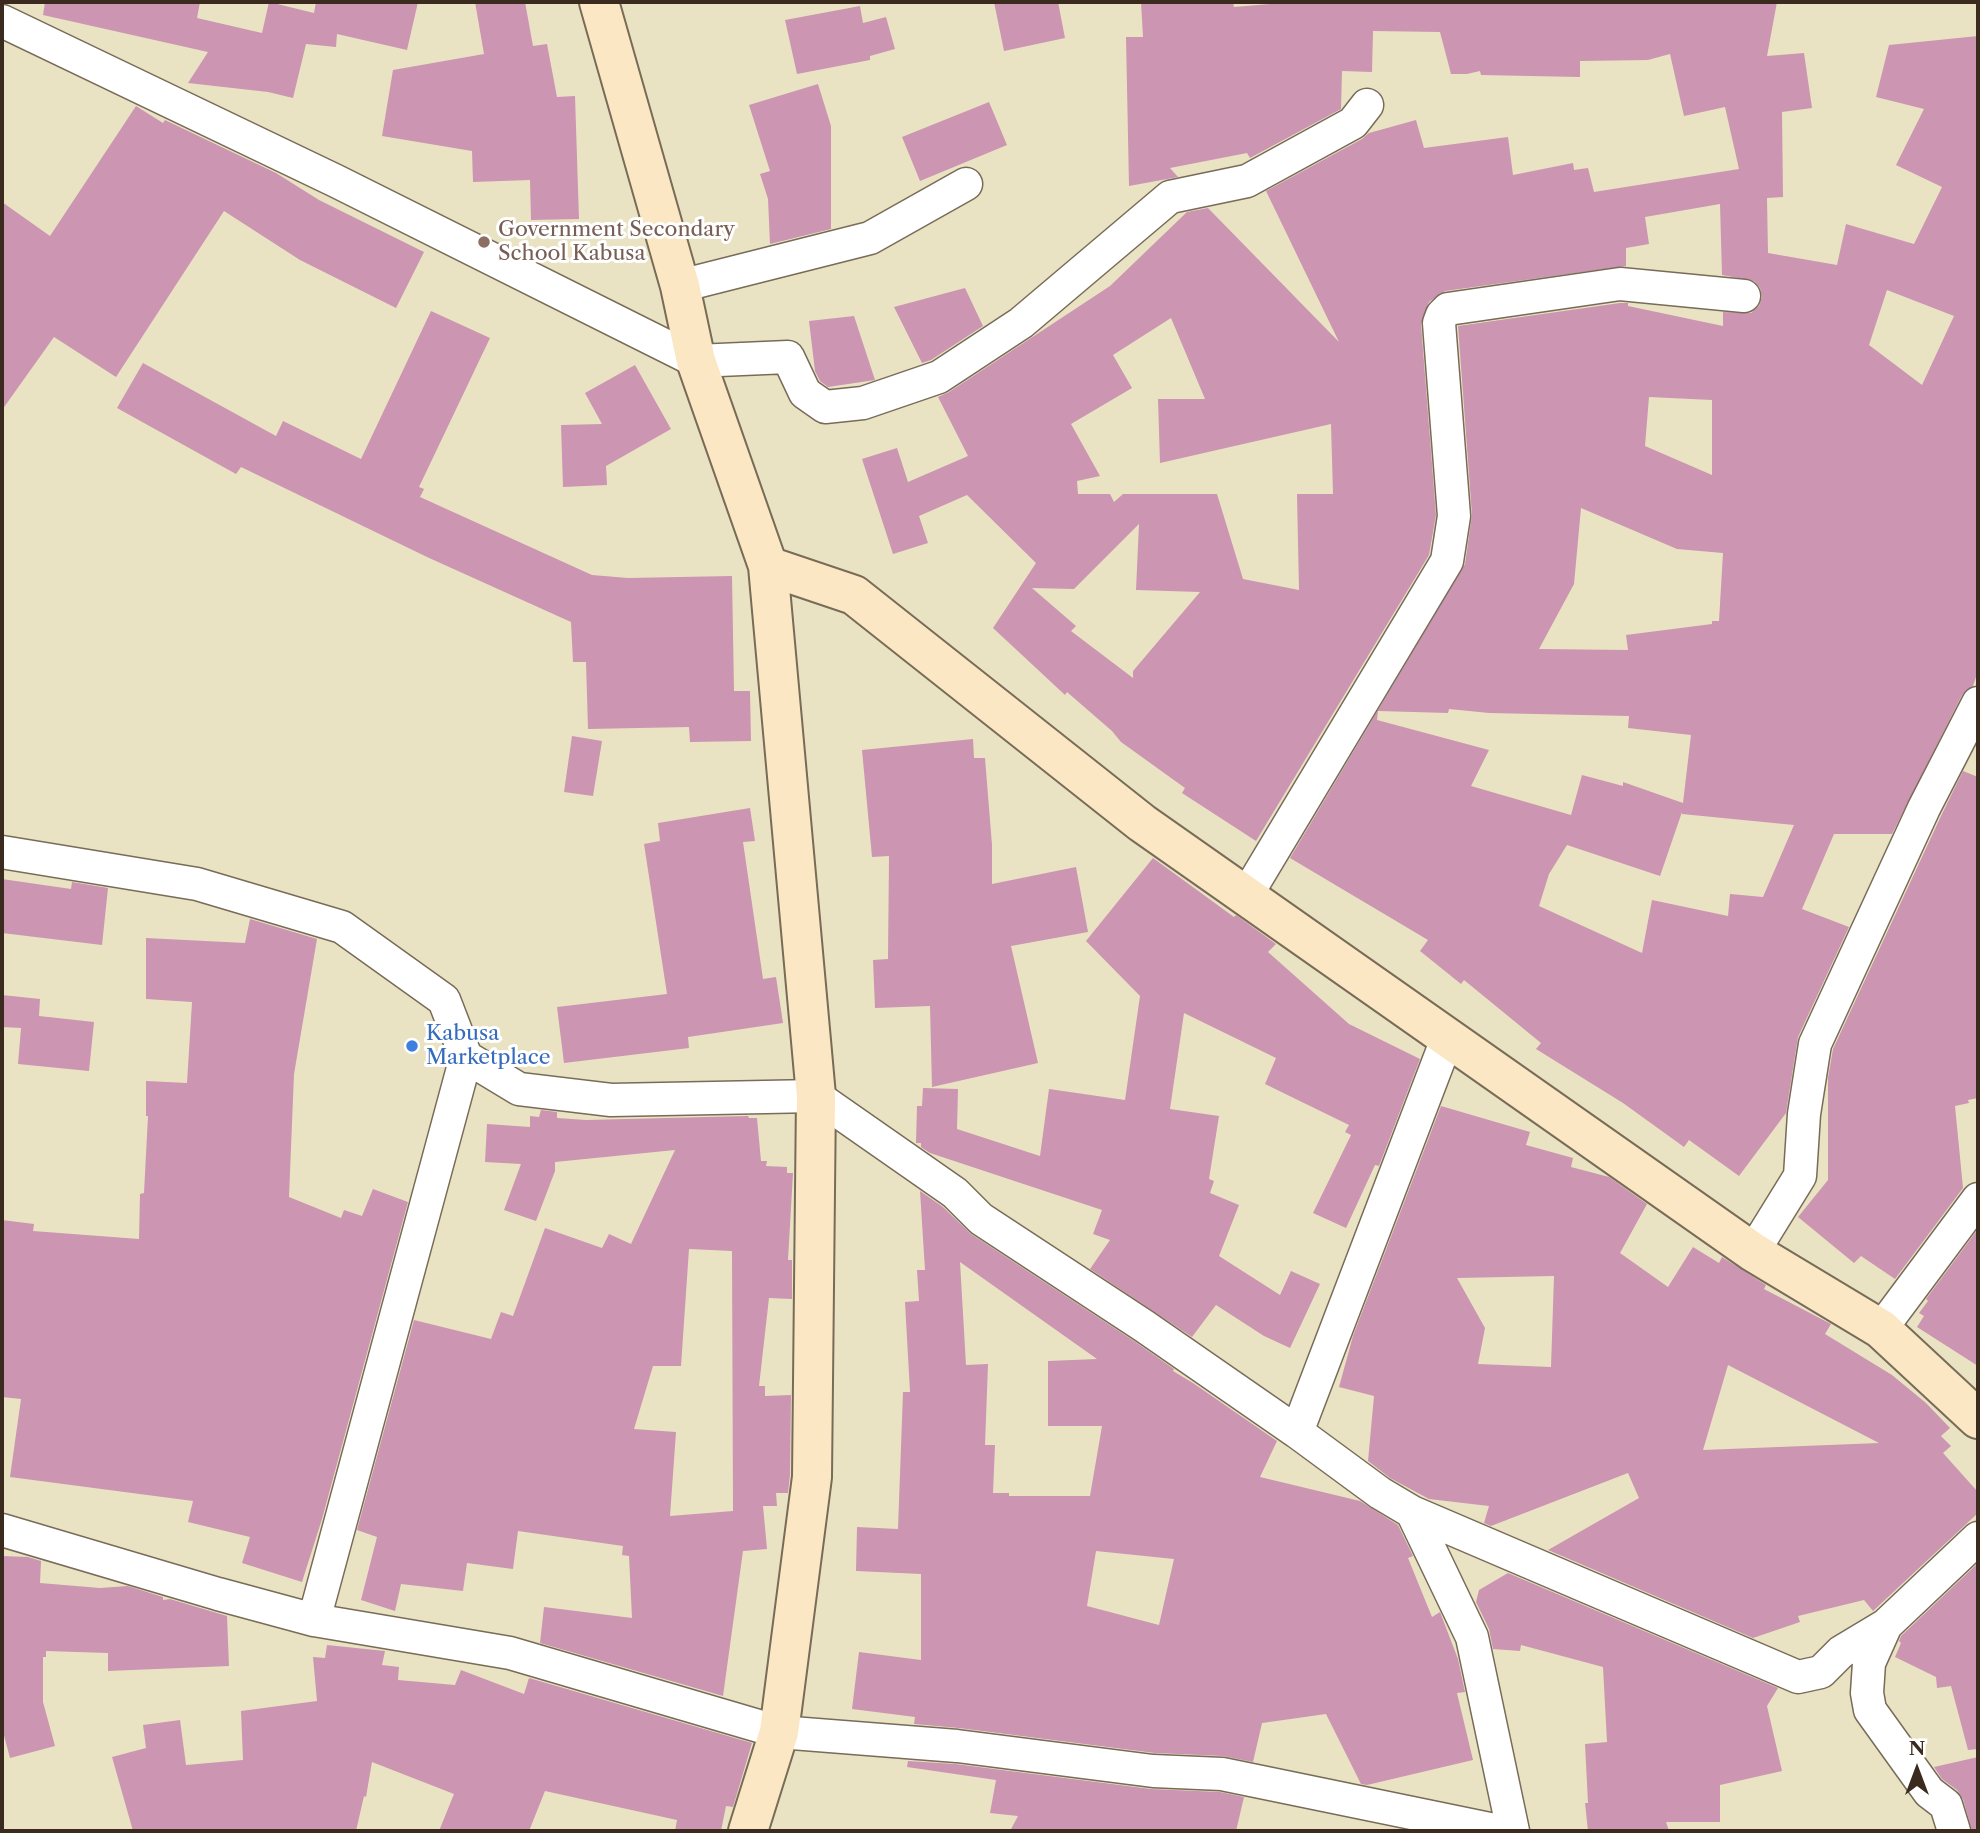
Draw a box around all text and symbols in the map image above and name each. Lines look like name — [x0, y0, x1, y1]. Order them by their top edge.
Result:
place label: Government Secondary School Kabusa — [498, 217, 735, 267]
marker: Government Secondary School Kabusa — [476, 234, 492, 250]
place label: Kabusa Marketplace — [426, 1021, 551, 1071]
marker: Kabusa Marketplace — [404, 1038, 420, 1054]
north arrow — [1882, 1735, 1952, 1805]
text: N — [1909, 1737, 1925, 1760]

